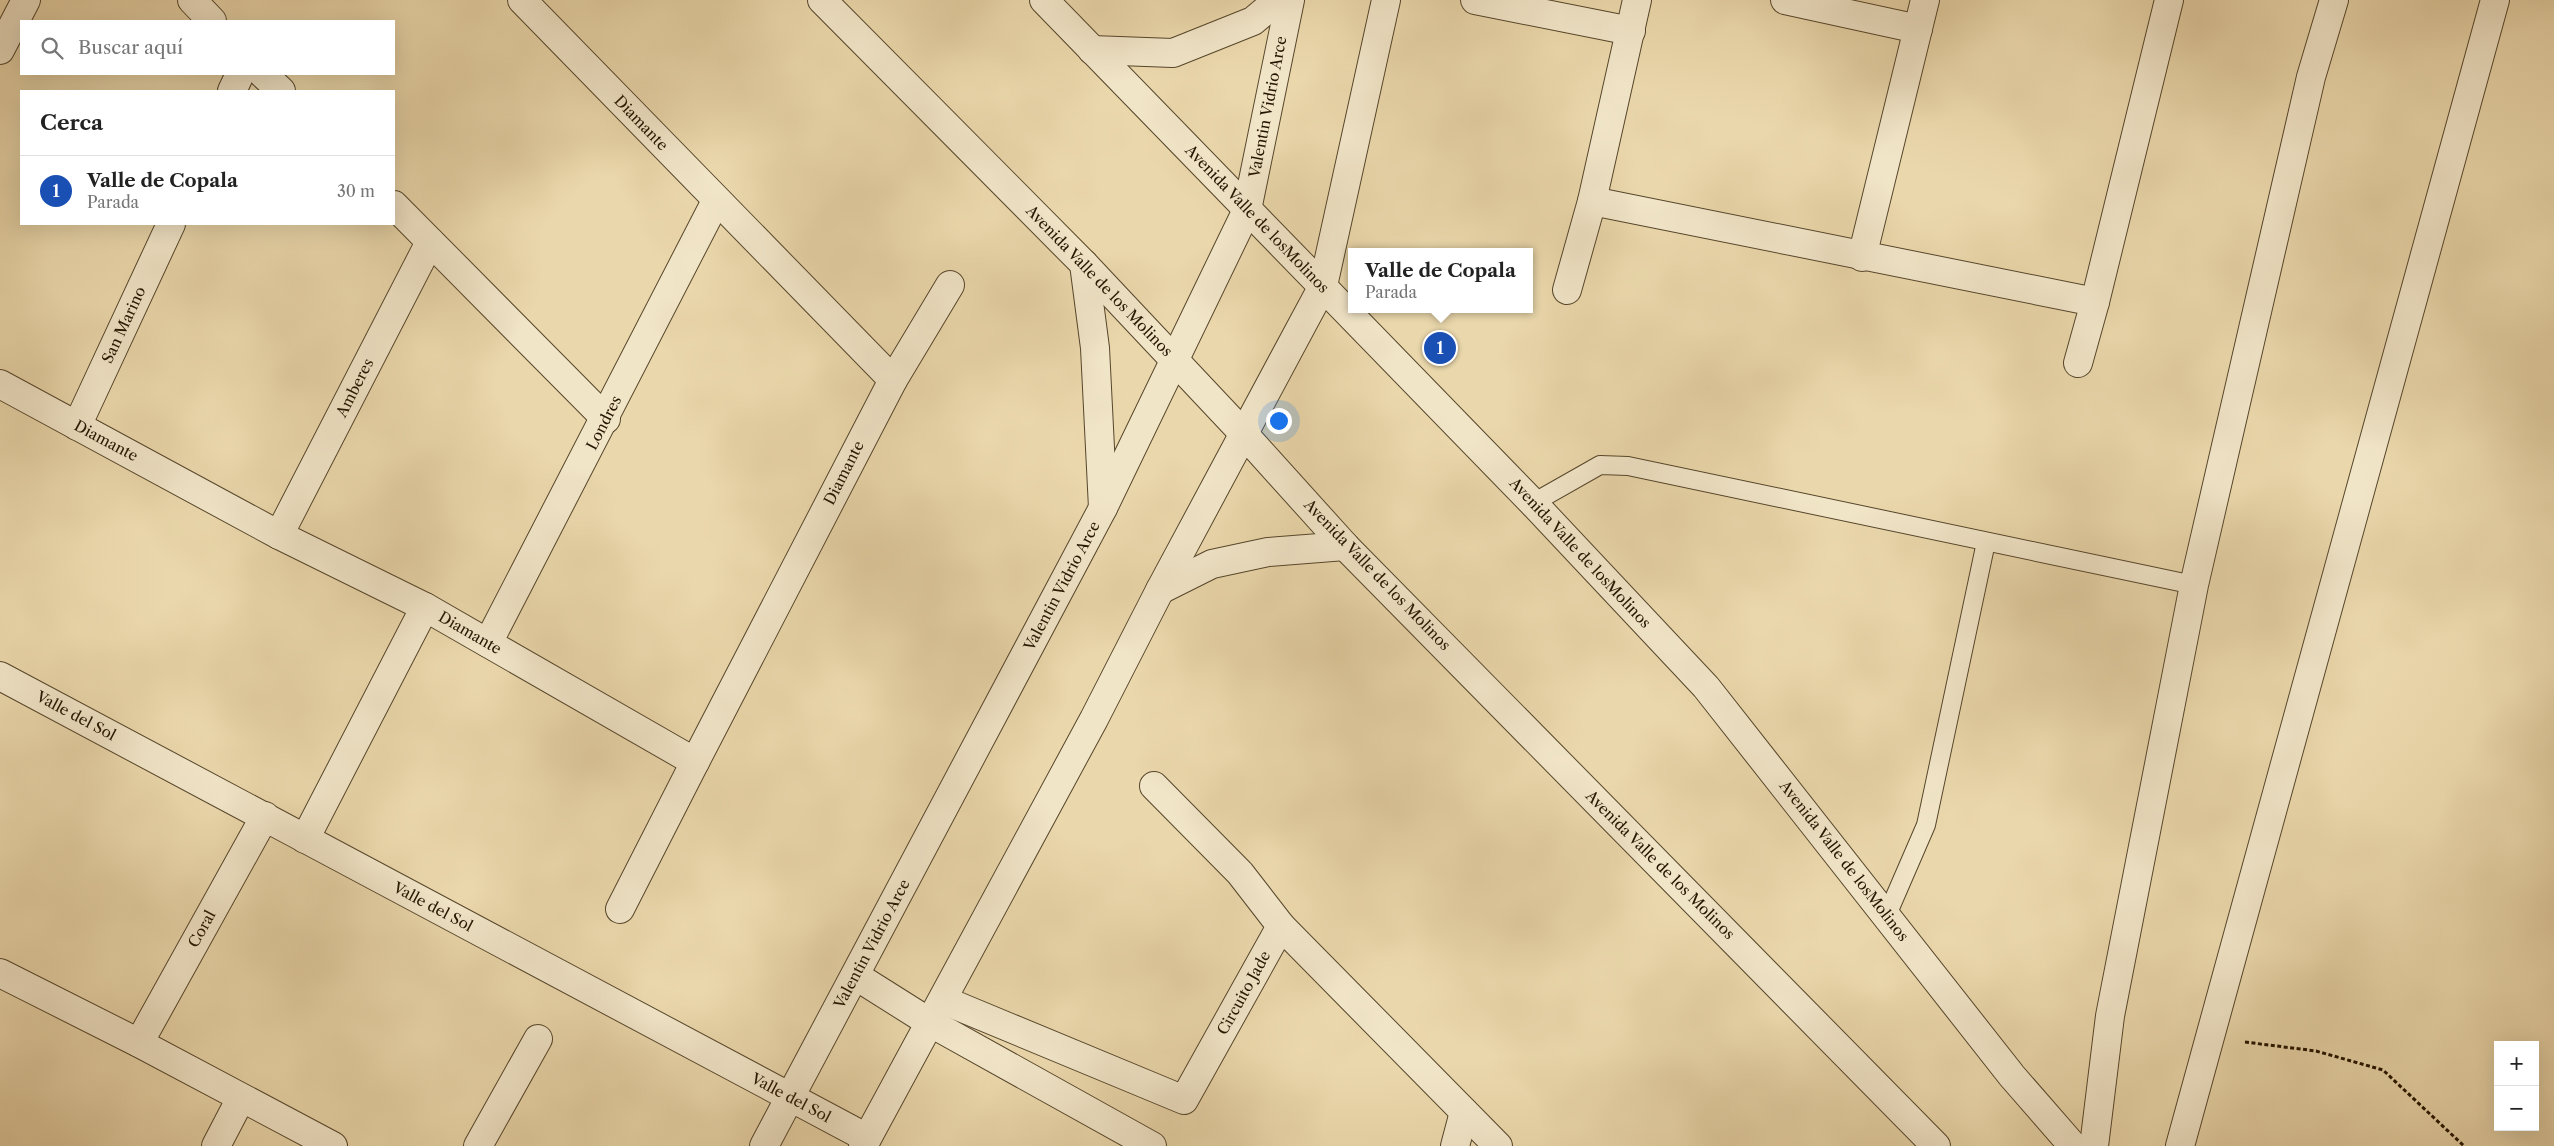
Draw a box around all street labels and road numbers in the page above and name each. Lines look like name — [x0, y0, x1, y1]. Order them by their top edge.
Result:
street label: Valentin Vidrio Arce — [1244, 35, 1291, 180]
street label: Diamante — [610, 91, 672, 154]
street label: Avenida Valle de losMolinos — [1181, 140, 1333, 297]
street label: Avenida Valle de los Molinos — [1021, 200, 1177, 360]
street label: San Marino — [97, 283, 150, 366]
street label: Amberes — [331, 355, 377, 421]
street label: Londres — [582, 392, 625, 453]
street label: Diamante — [71, 416, 141, 465]
street label: Diamante — [819, 437, 868, 508]
street label: Avenida Valle de losMolinos — [1505, 473, 1655, 632]
street label: Avenida Valle de los Molinos — [1299, 494, 1455, 654]
street label: Valentin Vidrio Arce — [1019, 518, 1104, 655]
street label: Diamante — [435, 607, 505, 658]
street label: Valle del Sol — [32, 686, 120, 745]
street label: Avenida Valle de losMolinos — [1775, 776, 1913, 945]
street label: Avenida Valle de los Molinos — [1581, 785, 1739, 943]
street label: Valentin Vidrio Arce — [829, 876, 914, 1013]
street label: Valle del Sol — [389, 877, 477, 936]
street label: Coral — [184, 906, 220, 951]
street label: Circuito Jade — [1213, 947, 1274, 1038]
street label: Valle del Sol — [747, 1068, 835, 1127]

